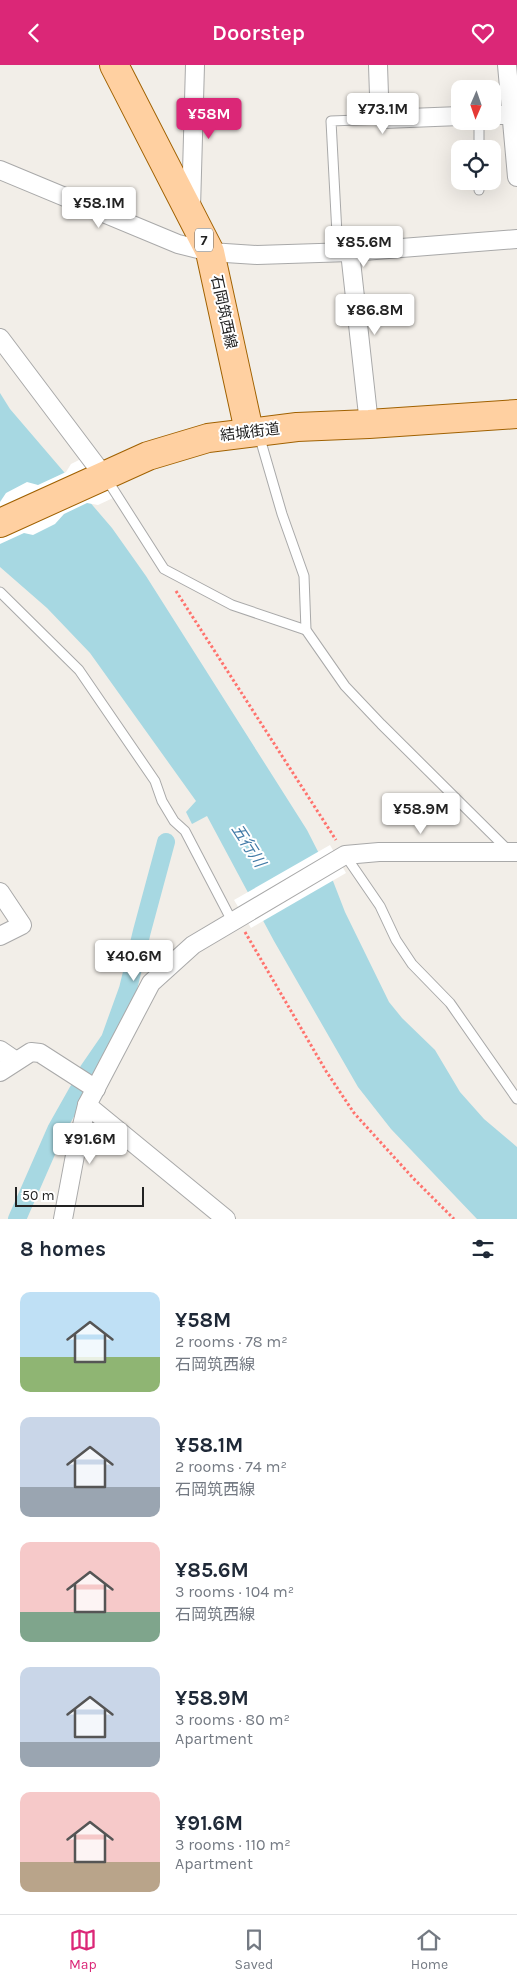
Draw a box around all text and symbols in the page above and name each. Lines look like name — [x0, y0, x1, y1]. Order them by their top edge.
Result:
icon: back — [20, 19, 48, 47]
icon: heart — [469, 19, 497, 47]
text: Doorstep — [212, 20, 305, 46]
north arrow — [451, 80, 501, 130]
map controls — [451, 80, 501, 190]
pin: ¥73.1M — [342, 93, 424, 135]
pin: ¥58M — [179, 97, 239, 140]
text: ¥73.1M — [358, 99, 408, 118]
text: ¥58M — [187, 104, 231, 123]
button: locate — [451, 140, 501, 190]
pin: ¥58.1M — [58, 186, 140, 229]
text: ¥58.1M — [73, 193, 125, 212]
pin: ¥85.6M — [323, 225, 405, 268]
road number: 7 — [195, 229, 213, 251]
text: ¥85.6M — [336, 232, 392, 251]
street label: 石岡筑西線 — [207, 273, 241, 351]
pin: ¥86.8M — [334, 293, 416, 336]
text: ¥86.8M — [346, 300, 404, 319]
street label: 結城街道 — [219, 419, 281, 445]
pin: ¥58.9M — [380, 793, 462, 835]
text: ¥58.9M — [393, 799, 449, 818]
water label: 五行川 — [228, 820, 271, 872]
pin: ¥40.6M — [93, 939, 175, 982]
text: ¥40.6M — [106, 946, 162, 965]
pin: ¥91.6M — [49, 1123, 131, 1165]
text: ¥91.6M — [64, 1129, 116, 1148]
scale bar — [15, 1184, 144, 1207]
text: 50 m — [22, 1187, 55, 1204]
icon: filters — [469, 1235, 497, 1263]
text: 8 homes — [20, 1237, 106, 1261]
text: ¥58M — [175, 1308, 231, 1332]
icon: home — [60, 1312, 120, 1372]
text: 2 rooms · 78 m² — [175, 1332, 288, 1351]
text: 石岡筑西線 — [175, 1355, 255, 1374]
text: ¥58.1M — [175, 1433, 243, 1457]
icon: home — [60, 1437, 120, 1497]
text: 2 rooms · 74 m² — [175, 1457, 287, 1476]
text: 石岡筑西線 — [175, 1480, 255, 1499]
text: ¥85.6M — [175, 1558, 249, 1582]
icon: home — [60, 1562, 120, 1622]
text: 3 rooms · 104 m² — [175, 1582, 294, 1601]
text: 石岡筑西線 — [175, 1605, 255, 1624]
text: ¥58.9M — [175, 1686, 249, 1710]
icon: home — [60, 1687, 120, 1747]
text: 3 rooms · 80 m² — [175, 1710, 290, 1729]
text: Apartment — [175, 1729, 253, 1748]
text: ¥91.6M — [175, 1811, 243, 1835]
icon: home — [60, 1812, 120, 1872]
text: 3 rooms · 110 m² — [175, 1835, 291, 1854]
text: Apartment — [175, 1854, 253, 1873]
tab: Map — [69, 1926, 97, 1973]
tab: Saved — [234, 1926, 273, 1973]
tab: Home — [411, 1926, 448, 1973]

